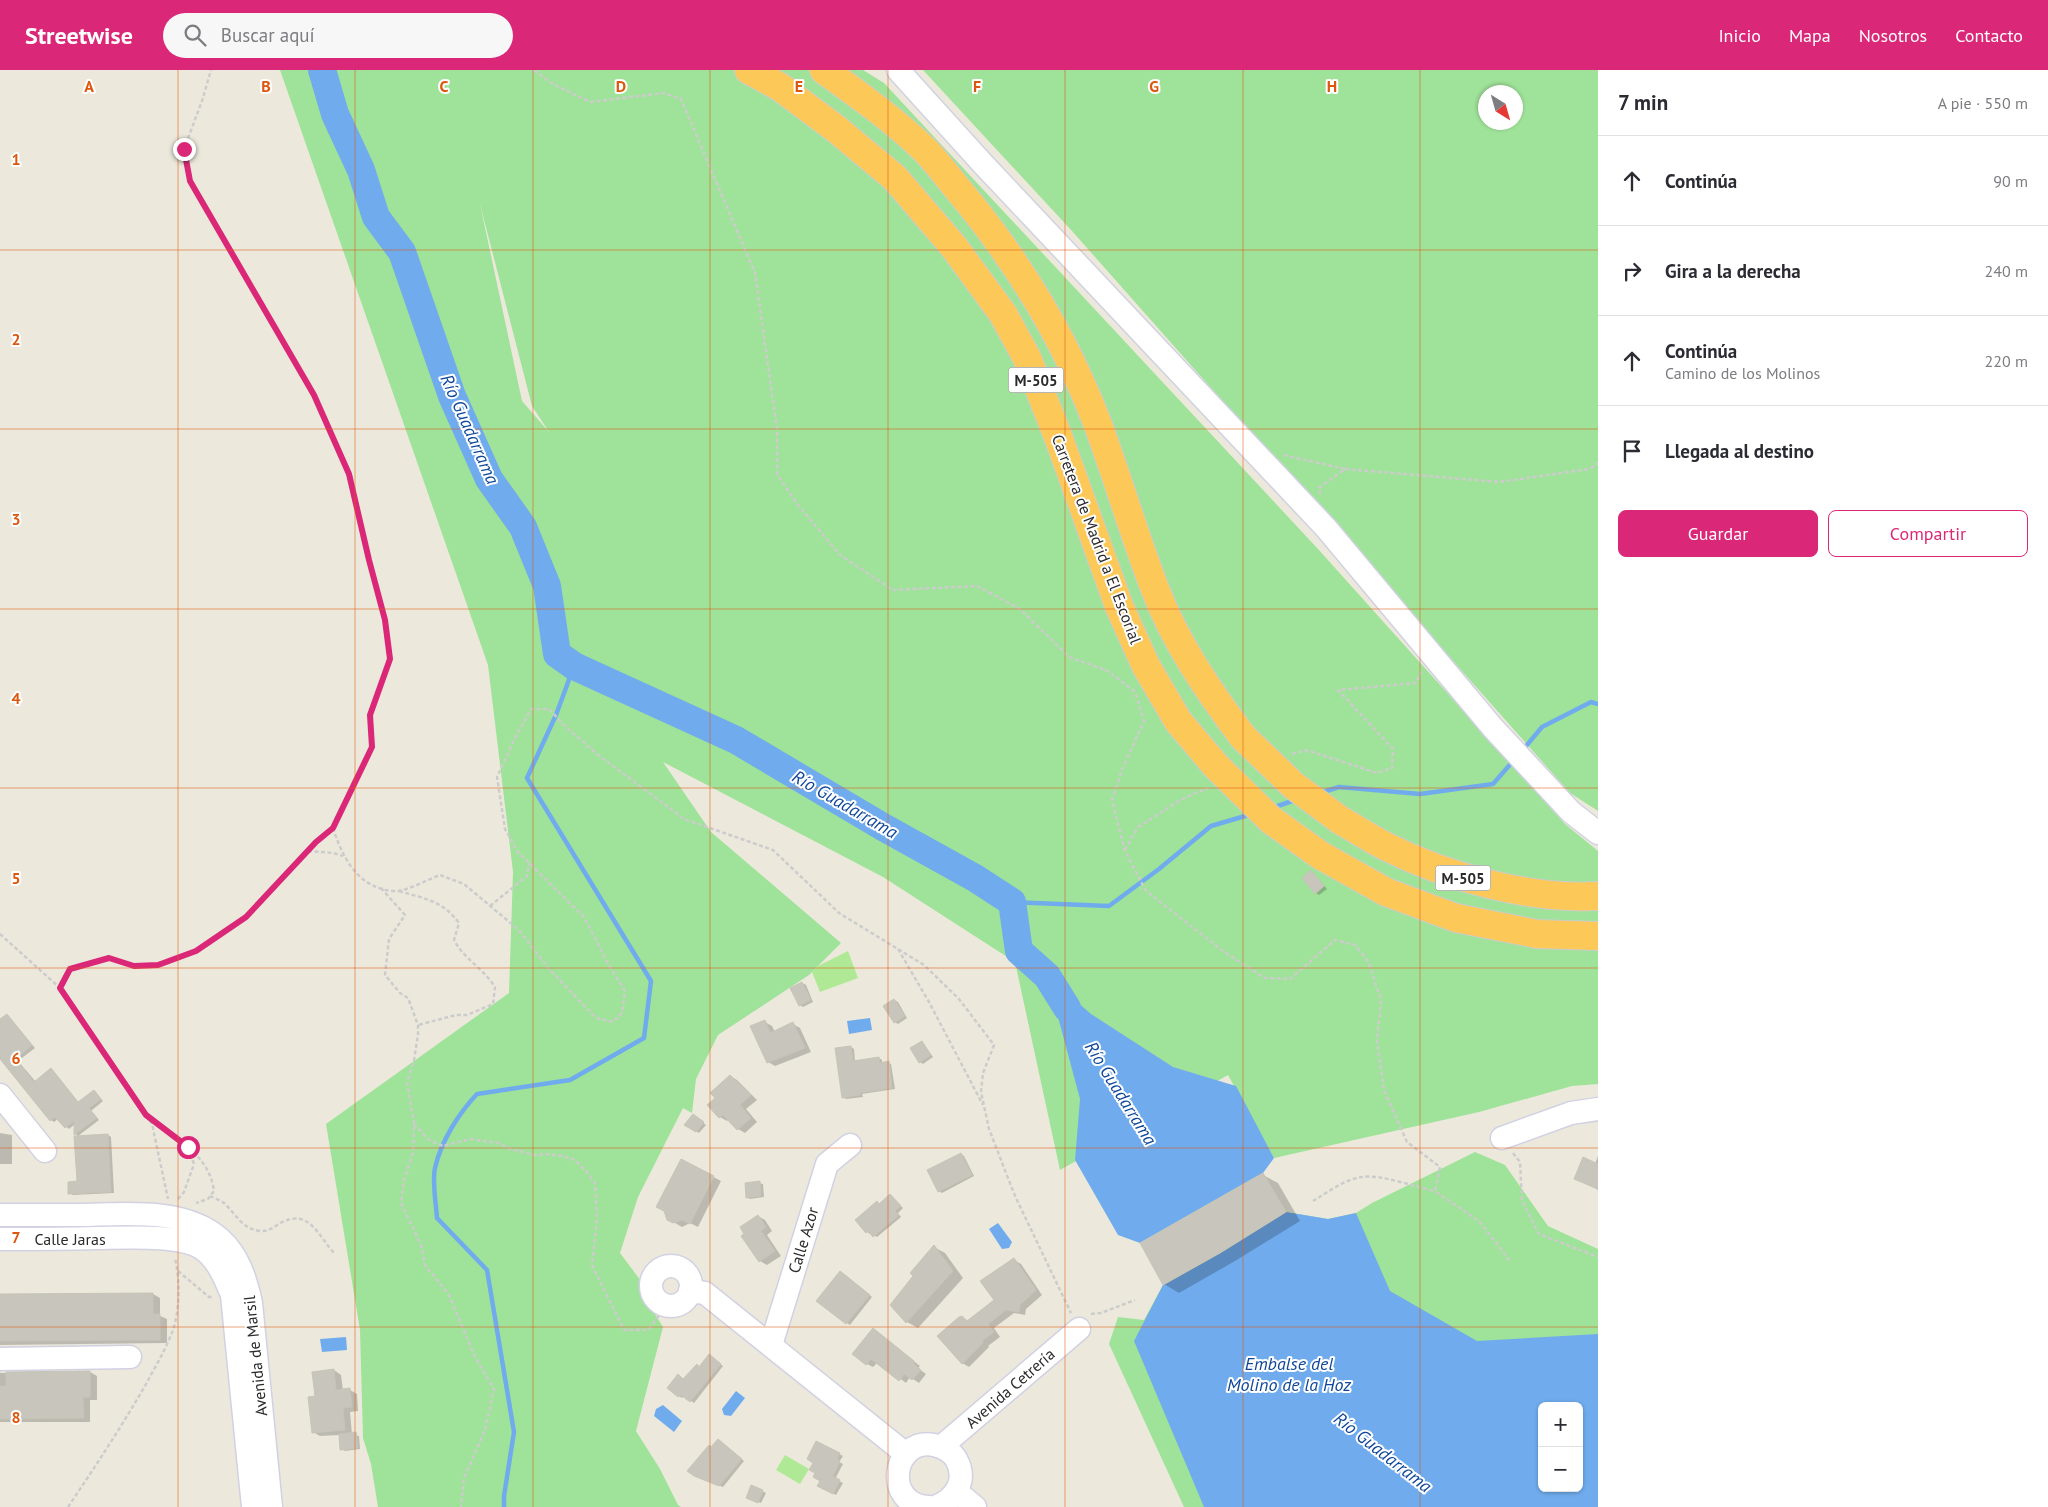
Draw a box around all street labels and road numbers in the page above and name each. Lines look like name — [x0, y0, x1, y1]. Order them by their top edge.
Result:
road number: M-505 — [1008, 368, 1064, 392]
street label: Carretera de Madrid a El Escorial — [1048, 432, 1146, 647]
road number: M-505 — [1436, 866, 1490, 890]
street label: Calle Azor — [784, 1204, 823, 1275]
street label: Calle Jaras — [34, 1229, 106, 1249]
street label: Avenida de Marsil — [239, 1294, 271, 1417]
street label: Avenida Cetrería — [961, 1344, 1059, 1432]

